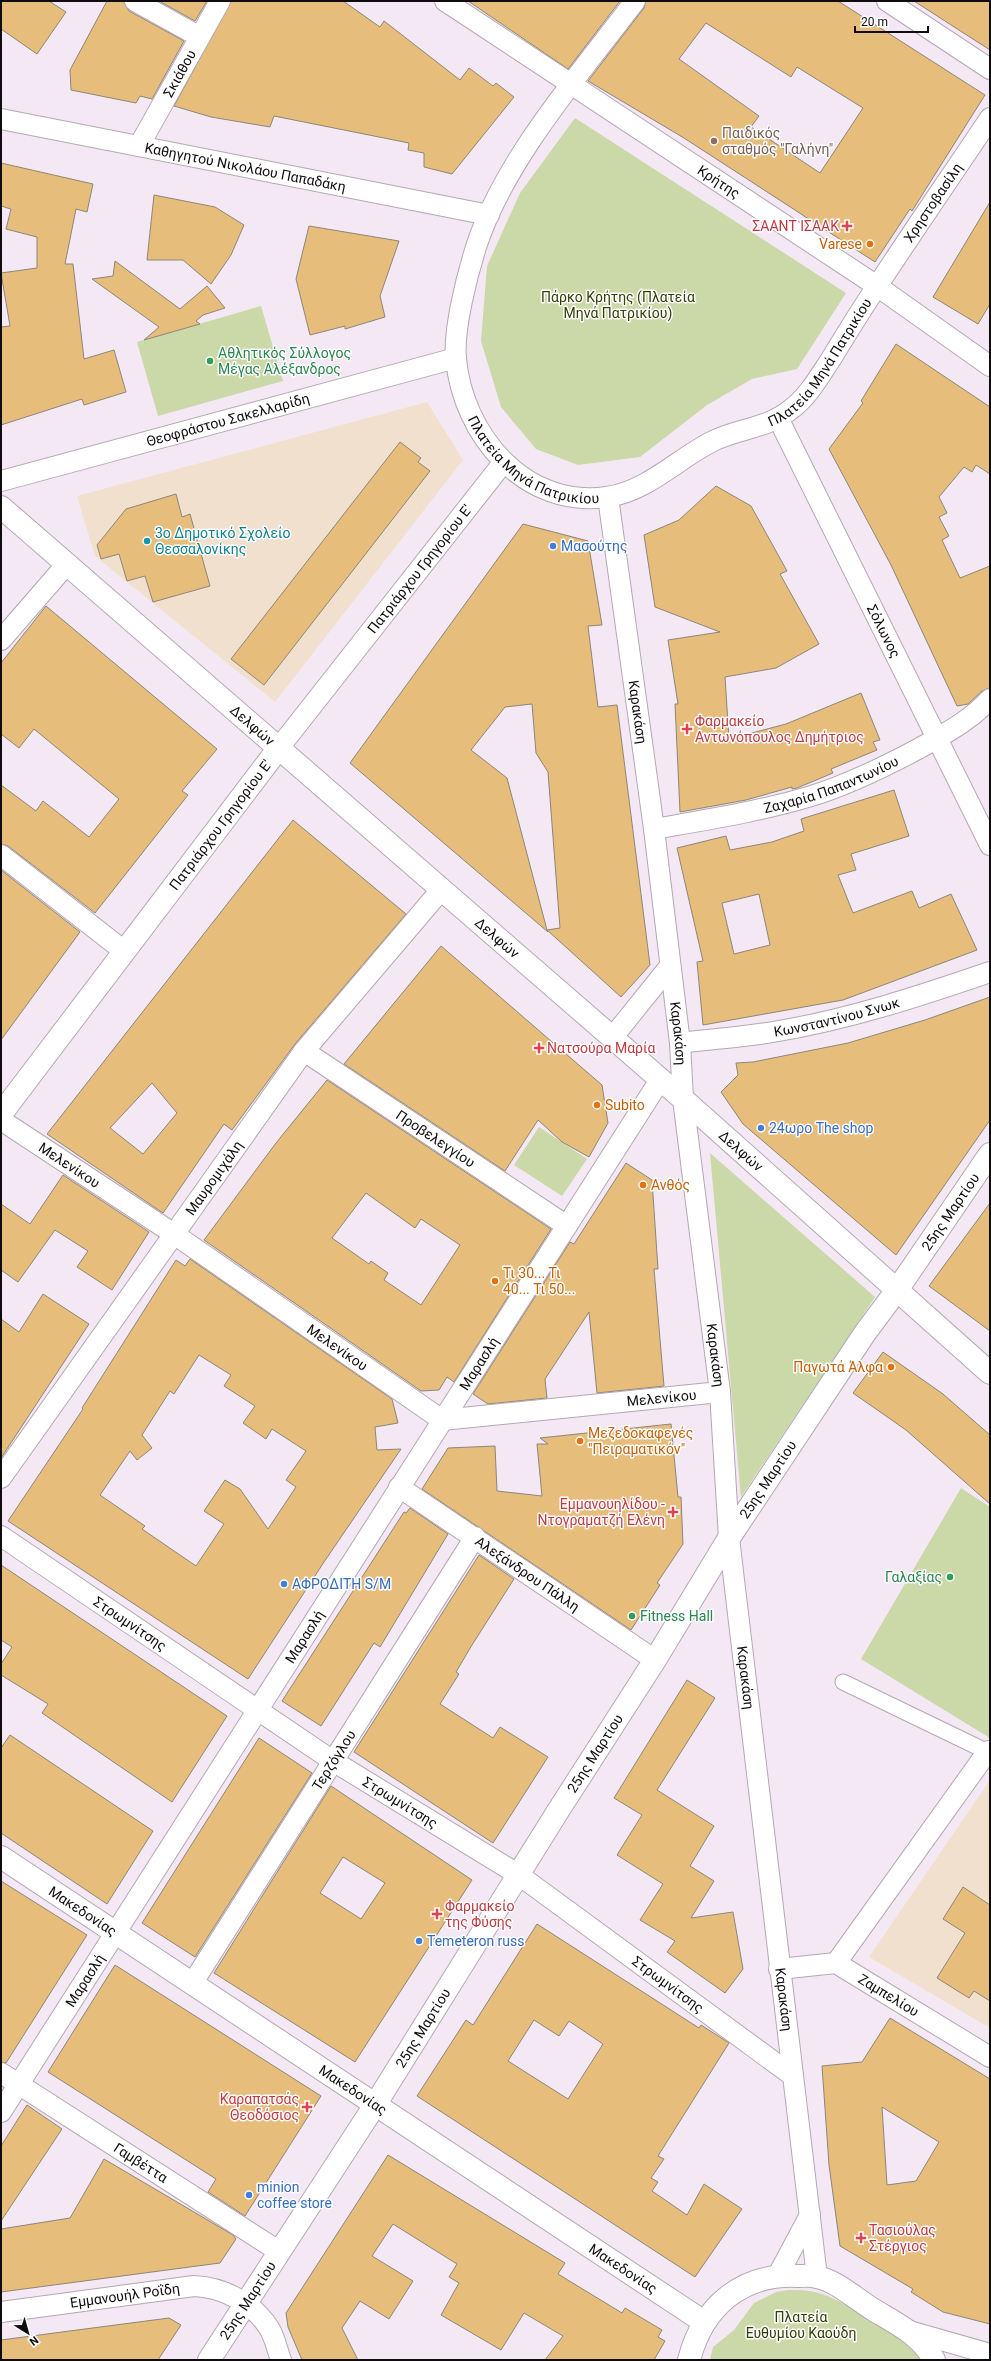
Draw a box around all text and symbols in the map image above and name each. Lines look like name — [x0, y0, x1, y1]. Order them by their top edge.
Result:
scale bar — [855, 8, 928, 34]
text: 20 m — [861, 15, 888, 29]
street label: Σκιάθου — [160, 47, 199, 100]
place label: Παιδικός σταθμός "Γαλήνη" — [722, 125, 833, 157]
marker: Παιδικός σταθμός "Γαλήνη" — [709, 136, 719, 146]
street label: Καθηγητού Νικολάου Παπαδάκη — [143, 139, 347, 195]
street label: Χρηστοβασίλη — [901, 160, 965, 245]
street label: Κρήτης — [695, 162, 743, 201]
place label: ΣΑΑΝΤ ΙΣΑΑΚ — [752, 218, 839, 234]
marker: ΣΑΑΝΤ ΙΣΑΑΚ — [842, 221, 852, 231]
place label: Varese — [819, 236, 862, 252]
marker: Varese — [865, 239, 875, 249]
park label: Πάρκο Κρήτης (Πλατεία Μηνά Πατρικίου) — [541, 289, 695, 322]
street label: Πλατεία Μηνά Πατρικίου — [765, 295, 875, 430]
place label: Αθλητικός Σύλλογος Μέγας Αλέξανδρος — [218, 345, 351, 377]
marker: Αθλητικός Σύλλογος Μέγας Αλέξανδρος — [205, 356, 215, 366]
street label: Θεοφράστου Σακελλαρίδη — [145, 390, 311, 449]
street label: Πλατεία Μηνά Πατρικίου — [465, 413, 599, 506]
street label: Πατριάρχου Γρηγορίου Ε' — [364, 502, 475, 636]
place label: 3ο Δημοτικό Σχολείο Θεσσαλονίκης — [155, 525, 291, 557]
marker: 3ο Δημοτικό Σχολείο Θεσσαλονίκης — [142, 536, 152, 546]
place label: Μασούτης — [561, 538, 627, 554]
marker: Μασούτης — [548, 541, 558, 551]
street label: Σόλωνος — [864, 602, 904, 660]
street label: Καρακάση — [625, 679, 650, 745]
street label: Δελφών — [227, 702, 278, 749]
place label: Φαρμακείο Αντωνόπουλος Δημήτριος — [695, 713, 864, 745]
marker: Φαρμακείο Αντωνόπουλος Δημήτριος — [682, 724, 692, 734]
street label: Ζαχαρία Παπαντωνίου — [762, 753, 901, 816]
street label: Πατριάρχου Γρηγορίου Ε' — [166, 757, 275, 893]
street label: Δελφών — [472, 914, 523, 961]
street label: Κωνσταντίνου Σνωκ — [773, 994, 902, 1040]
street label: Καρακάση — [667, 1001, 689, 1066]
place label: Νατσούρα Μαρία — [547, 1040, 656, 1056]
marker: Νατσούρα Μαρία — [534, 1043, 544, 1053]
place label: Subito — [605, 1097, 645, 1113]
marker: Subito — [592, 1100, 602, 1110]
street label: Προβελεγγίου — [393, 1107, 478, 1170]
place label: 24ωρο The shop — [769, 1120, 874, 1136]
marker: 24ωρο The shop — [756, 1123, 766, 1133]
street label: Δελφών — [716, 1127, 767, 1175]
street label: Μαυρομιχάλη — [182, 1138, 246, 1218]
street label: Μελενίκου — [36, 1139, 103, 1191]
street label: 25ης Μαρτίου — [918, 1170, 982, 1254]
place label: Ανθός — [651, 1177, 690, 1193]
marker: Ανθός — [638, 1180, 648, 1190]
place label: Τι 30... Τι 40... Τι 50... — [503, 1265, 575, 1297]
marker: Τι 30... Τι 40... Τι 50... — [490, 1276, 500, 1286]
street label: Μελενίκου — [304, 1321, 371, 1374]
street label: Καρακάση — [703, 1322, 727, 1388]
street label: Μαρασλή — [456, 1334, 502, 1393]
place label: Παγωτά Άλφα — [793, 1359, 883, 1376]
marker: Παγωτά Άλφα — [886, 1362, 896, 1372]
street label: Μελενίκου — [626, 1386, 697, 1409]
place label: Μεζεδοκαφενές "Πειραματικόν" — [588, 1425, 693, 1457]
marker: Μεζεδοκαφενές "Πειραματικόν" — [575, 1436, 585, 1446]
street label: 25ης Μαρτίου — [736, 1437, 799, 1521]
place label: Εμμανουηλίδου - Ντογραματζή Ελένη — [538, 1496, 665, 1528]
marker: Εμμανουηλίδου - Ντογραματζή Ελένη — [668, 1507, 678, 1517]
street label: Αλεξάνδρου Πάλλη — [472, 1533, 583, 1615]
place label: Γαλαξίας — [885, 1569, 942, 1585]
marker: Γαλαξίας — [945, 1572, 955, 1582]
place label: ΑΦΡΟΔΙΤΗ S/M — [292, 1576, 391, 1592]
marker: ΑΦΡΟΔΙΤΗ S/M — [279, 1579, 289, 1589]
street label: Στρωμνίτσης — [91, 1593, 170, 1654]
street label: Μαρασλή — [282, 1607, 327, 1666]
place label: Fitness Hall — [640, 1608, 713, 1624]
marker: Fitness Hall — [627, 1611, 637, 1621]
street label: Καρακάση — [734, 1645, 757, 1710]
street label: 25ης Μαρτίου — [564, 1711, 626, 1796]
street label: Τερζόγλου — [309, 1727, 359, 1793]
street label: Στρωμνίτσης — [360, 1773, 441, 1831]
street label: Μακεδονίας — [46, 1883, 120, 1939]
place label: Φαρμακείο της Φύσης — [445, 1898, 515, 1930]
marker: Φαρμακείο της Φύσης — [432, 1909, 442, 1919]
place label: Temeteron russ — [427, 1933, 525, 1949]
marker: Temeteron russ — [414, 1936, 424, 1946]
street label: Μαρασλή — [62, 1951, 108, 2010]
street label: Στρωμνίτσης — [629, 1953, 707, 2016]
street label: Καρακάση — [772, 1967, 796, 2032]
street label: Ζαμπελίου — [855, 1971, 922, 2020]
street label: 25ης Μαρτίου — [392, 1985, 454, 2070]
street label: Μακεδονίας — [316, 2062, 390, 2118]
place label: Καραπατσάς Θεοδόσιος — [220, 2091, 299, 2123]
marker: Καραπατσάς Θεοδόσιος — [302, 2102, 312, 2112]
street label: Γαμβέττα — [111, 2140, 171, 2186]
place label: minion coffee store — [257, 2179, 332, 2211]
marker: minion coffee store — [244, 2190, 254, 2200]
place label: Τασιούλας Στέργιος — [869, 2222, 936, 2254]
marker: Τασιούλας Στέργιος — [856, 2233, 866, 2243]
street label: Μακεδονίας — [586, 2240, 660, 2297]
street label: 25ης Μαρτίου — [216, 2258, 279, 2343]
street label: Εμμανουήλ Ροΐδη — [69, 2280, 181, 2311]
park label: Πλατεία Ευθυμίου Καούδη — [746, 2309, 856, 2341]
north arrow — [8, 2313, 48, 2353]
text: N — [27, 2333, 41, 2348]

